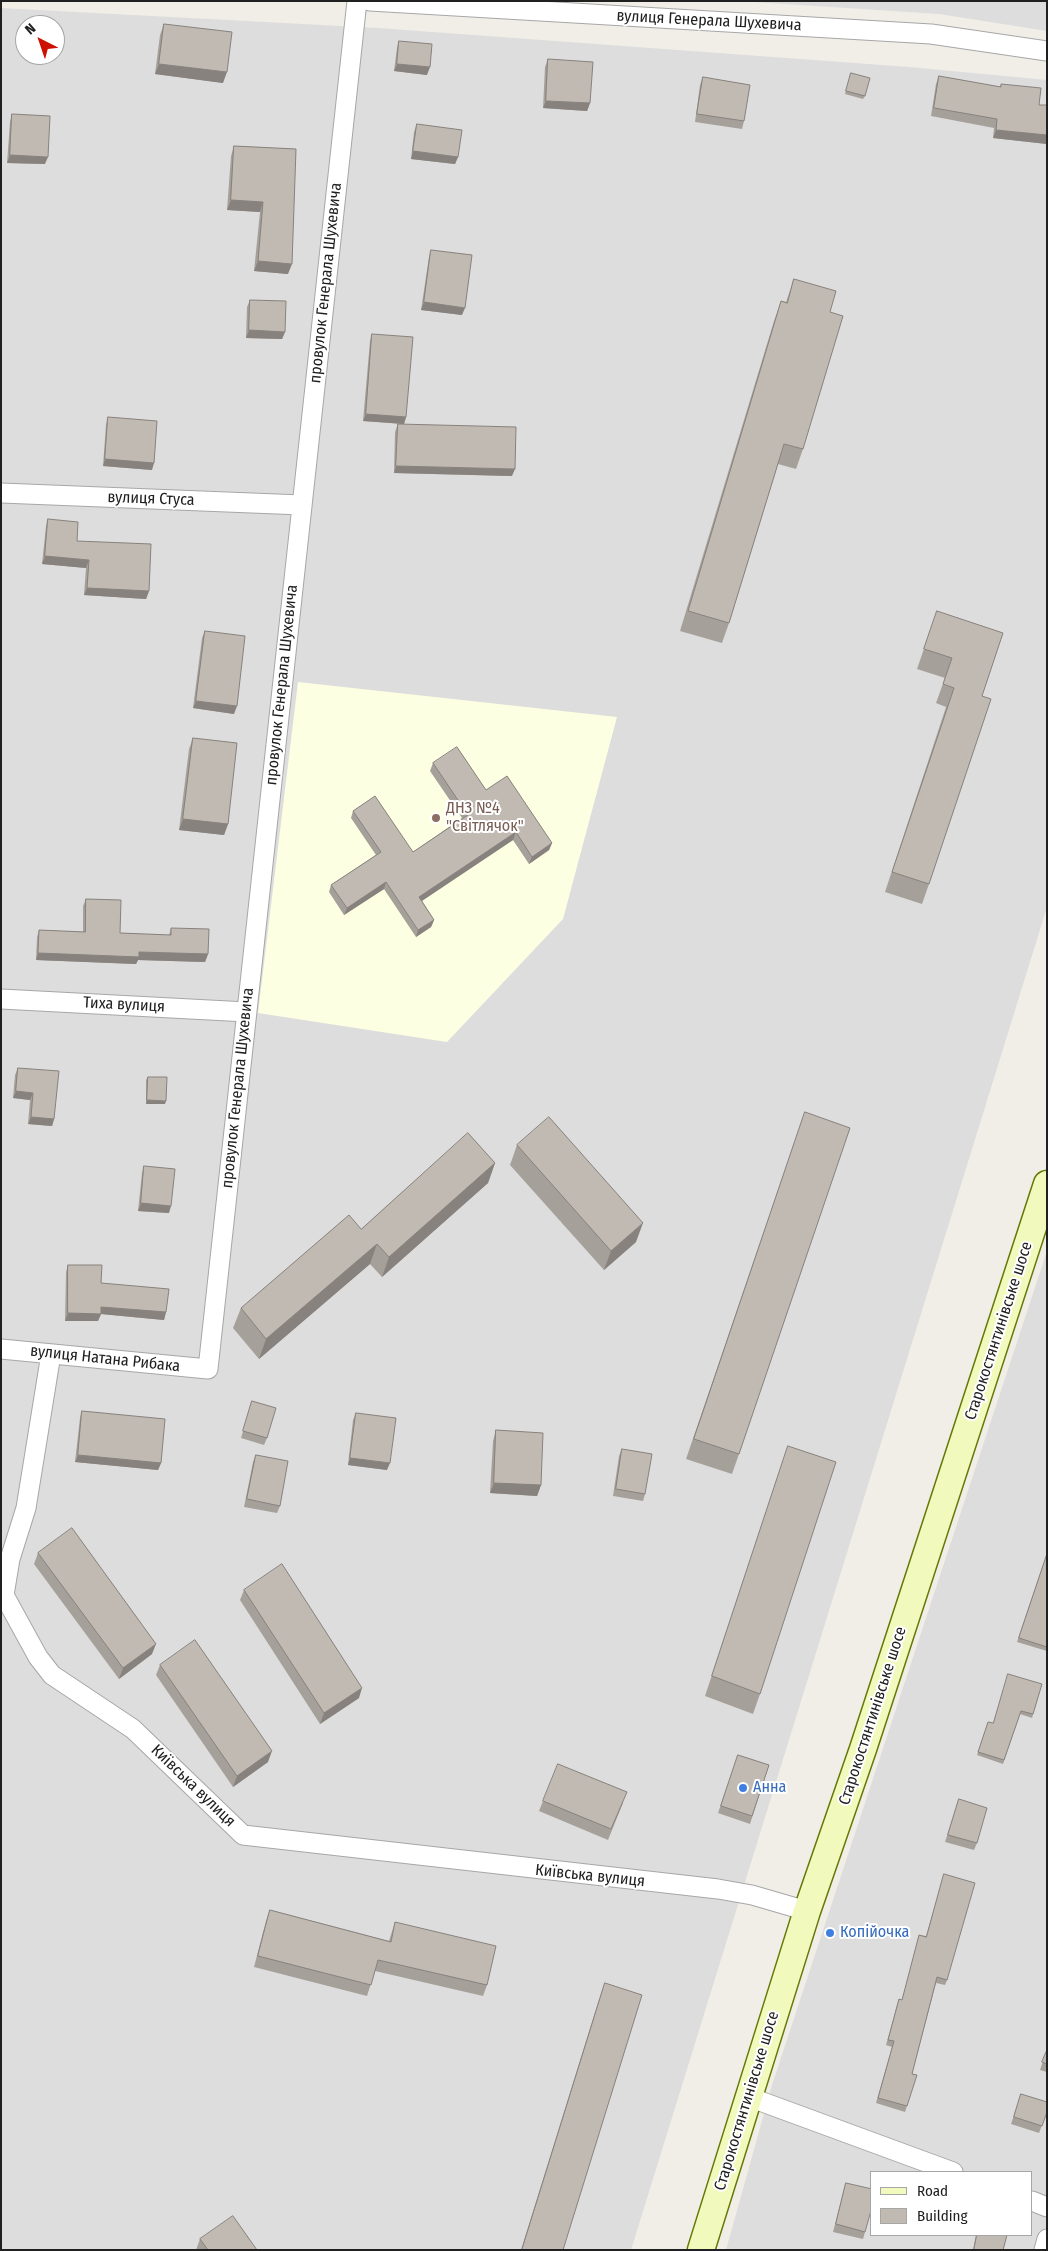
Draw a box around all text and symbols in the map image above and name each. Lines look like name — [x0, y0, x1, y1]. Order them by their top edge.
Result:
street label: вулиця Генерала Шухевича — [616, 7, 802, 35]
north arrow — [15, 15, 65, 65]
text: N — [22, 20, 39, 38]
street label: провулок Генерала Шухевича — [306, 182, 346, 384]
street label: вулиця Стуса — [107, 488, 195, 510]
street label: провулок Генерала Шухевича — [262, 584, 302, 786]
place label: ДНЗ №4 "Світлячок" — [446, 799, 524, 837]
marker: ДНЗ №4 "Світлячок" — [430, 812, 442, 824]
street label: провулок Генерала Шухевича — [218, 987, 258, 1189]
street label: Тиха вулиця — [83, 993, 165, 1017]
street label: Старокостянтинівське шосе — [961, 1239, 1037, 1423]
street label: вулиця Натана Рибака — [29, 1342, 181, 1376]
street label: Старокостянтинівське шосе — [835, 1624, 911, 1808]
street label: Київська вулиця — [147, 1741, 239, 1831]
place label: Анна — [753, 1778, 786, 1798]
marker: Анна — [737, 1782, 749, 1794]
street label: Київська вулиця — [534, 1861, 646, 1891]
place label: Копійочка — [840, 1923, 909, 1943]
marker: Копійочка — [824, 1927, 836, 1939]
street label: Старокостянтинівське шосе — [711, 2009, 783, 2193]
legend — [870, 2171, 1033, 2236]
text: Road — [917, 2182, 948, 2200]
text: Building — [917, 2207, 968, 2225]

